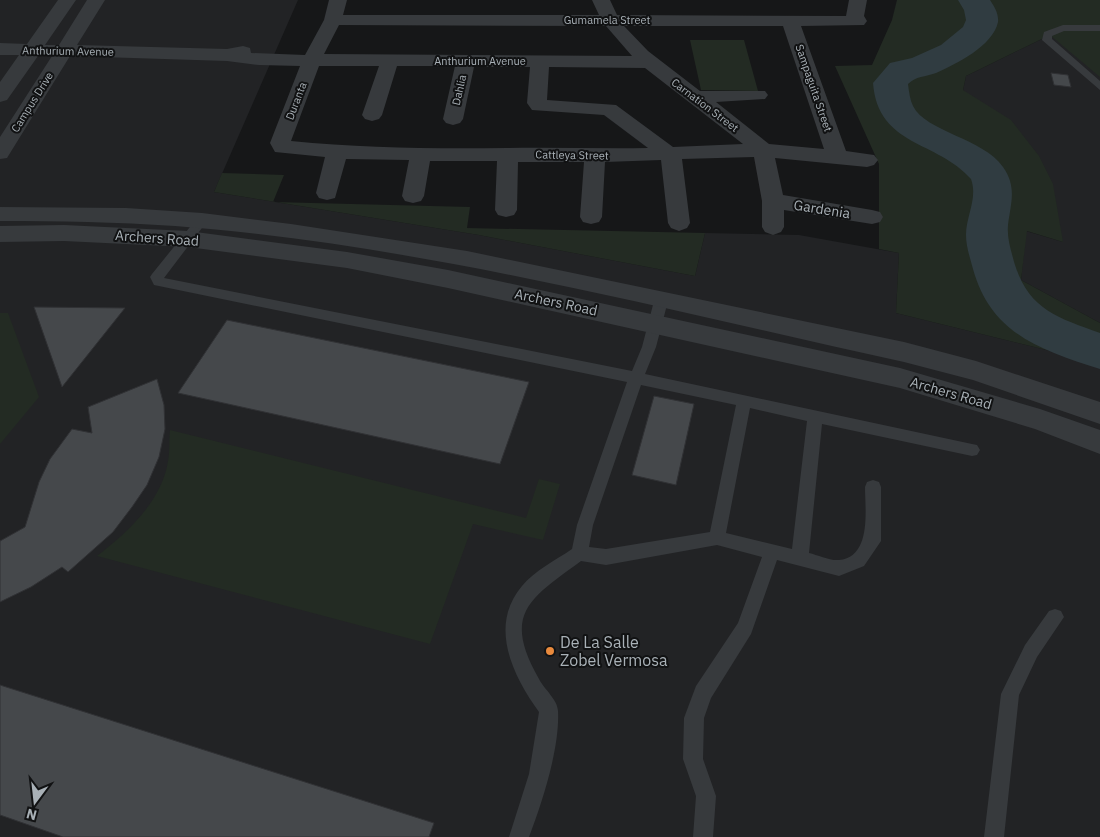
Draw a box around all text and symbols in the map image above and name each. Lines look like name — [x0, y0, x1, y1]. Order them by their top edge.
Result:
street label: Gumamela Street — [564, 13, 650, 27]
street label: Anthurium Avenue — [22, 43, 114, 59]
street label: Sampaguita Street — [793, 43, 836, 134]
street label: Anthurium Avenue — [434, 54, 526, 68]
street label: Campus Drive — [8, 69, 56, 135]
street label: Dahlia — [449, 73, 469, 107]
street label: Carnation Street — [669, 75, 742, 135]
street label: Duranta — [282, 80, 310, 122]
street label: Cattleya Street — [535, 147, 609, 163]
street label: Gardenia — [792, 196, 852, 222]
street label: Archers Road — [114, 226, 200, 250]
street label: Archers Road — [513, 284, 599, 320]
street label: Archers Road — [908, 373, 994, 413]
place label: De La Salle Zobel Vermosa — [560, 632, 668, 670]
marker: De La Salle Zobel Vermosa — [544, 645, 556, 657]
north arrow — [10, 777, 60, 827]
text: N — [24, 805, 39, 825]

